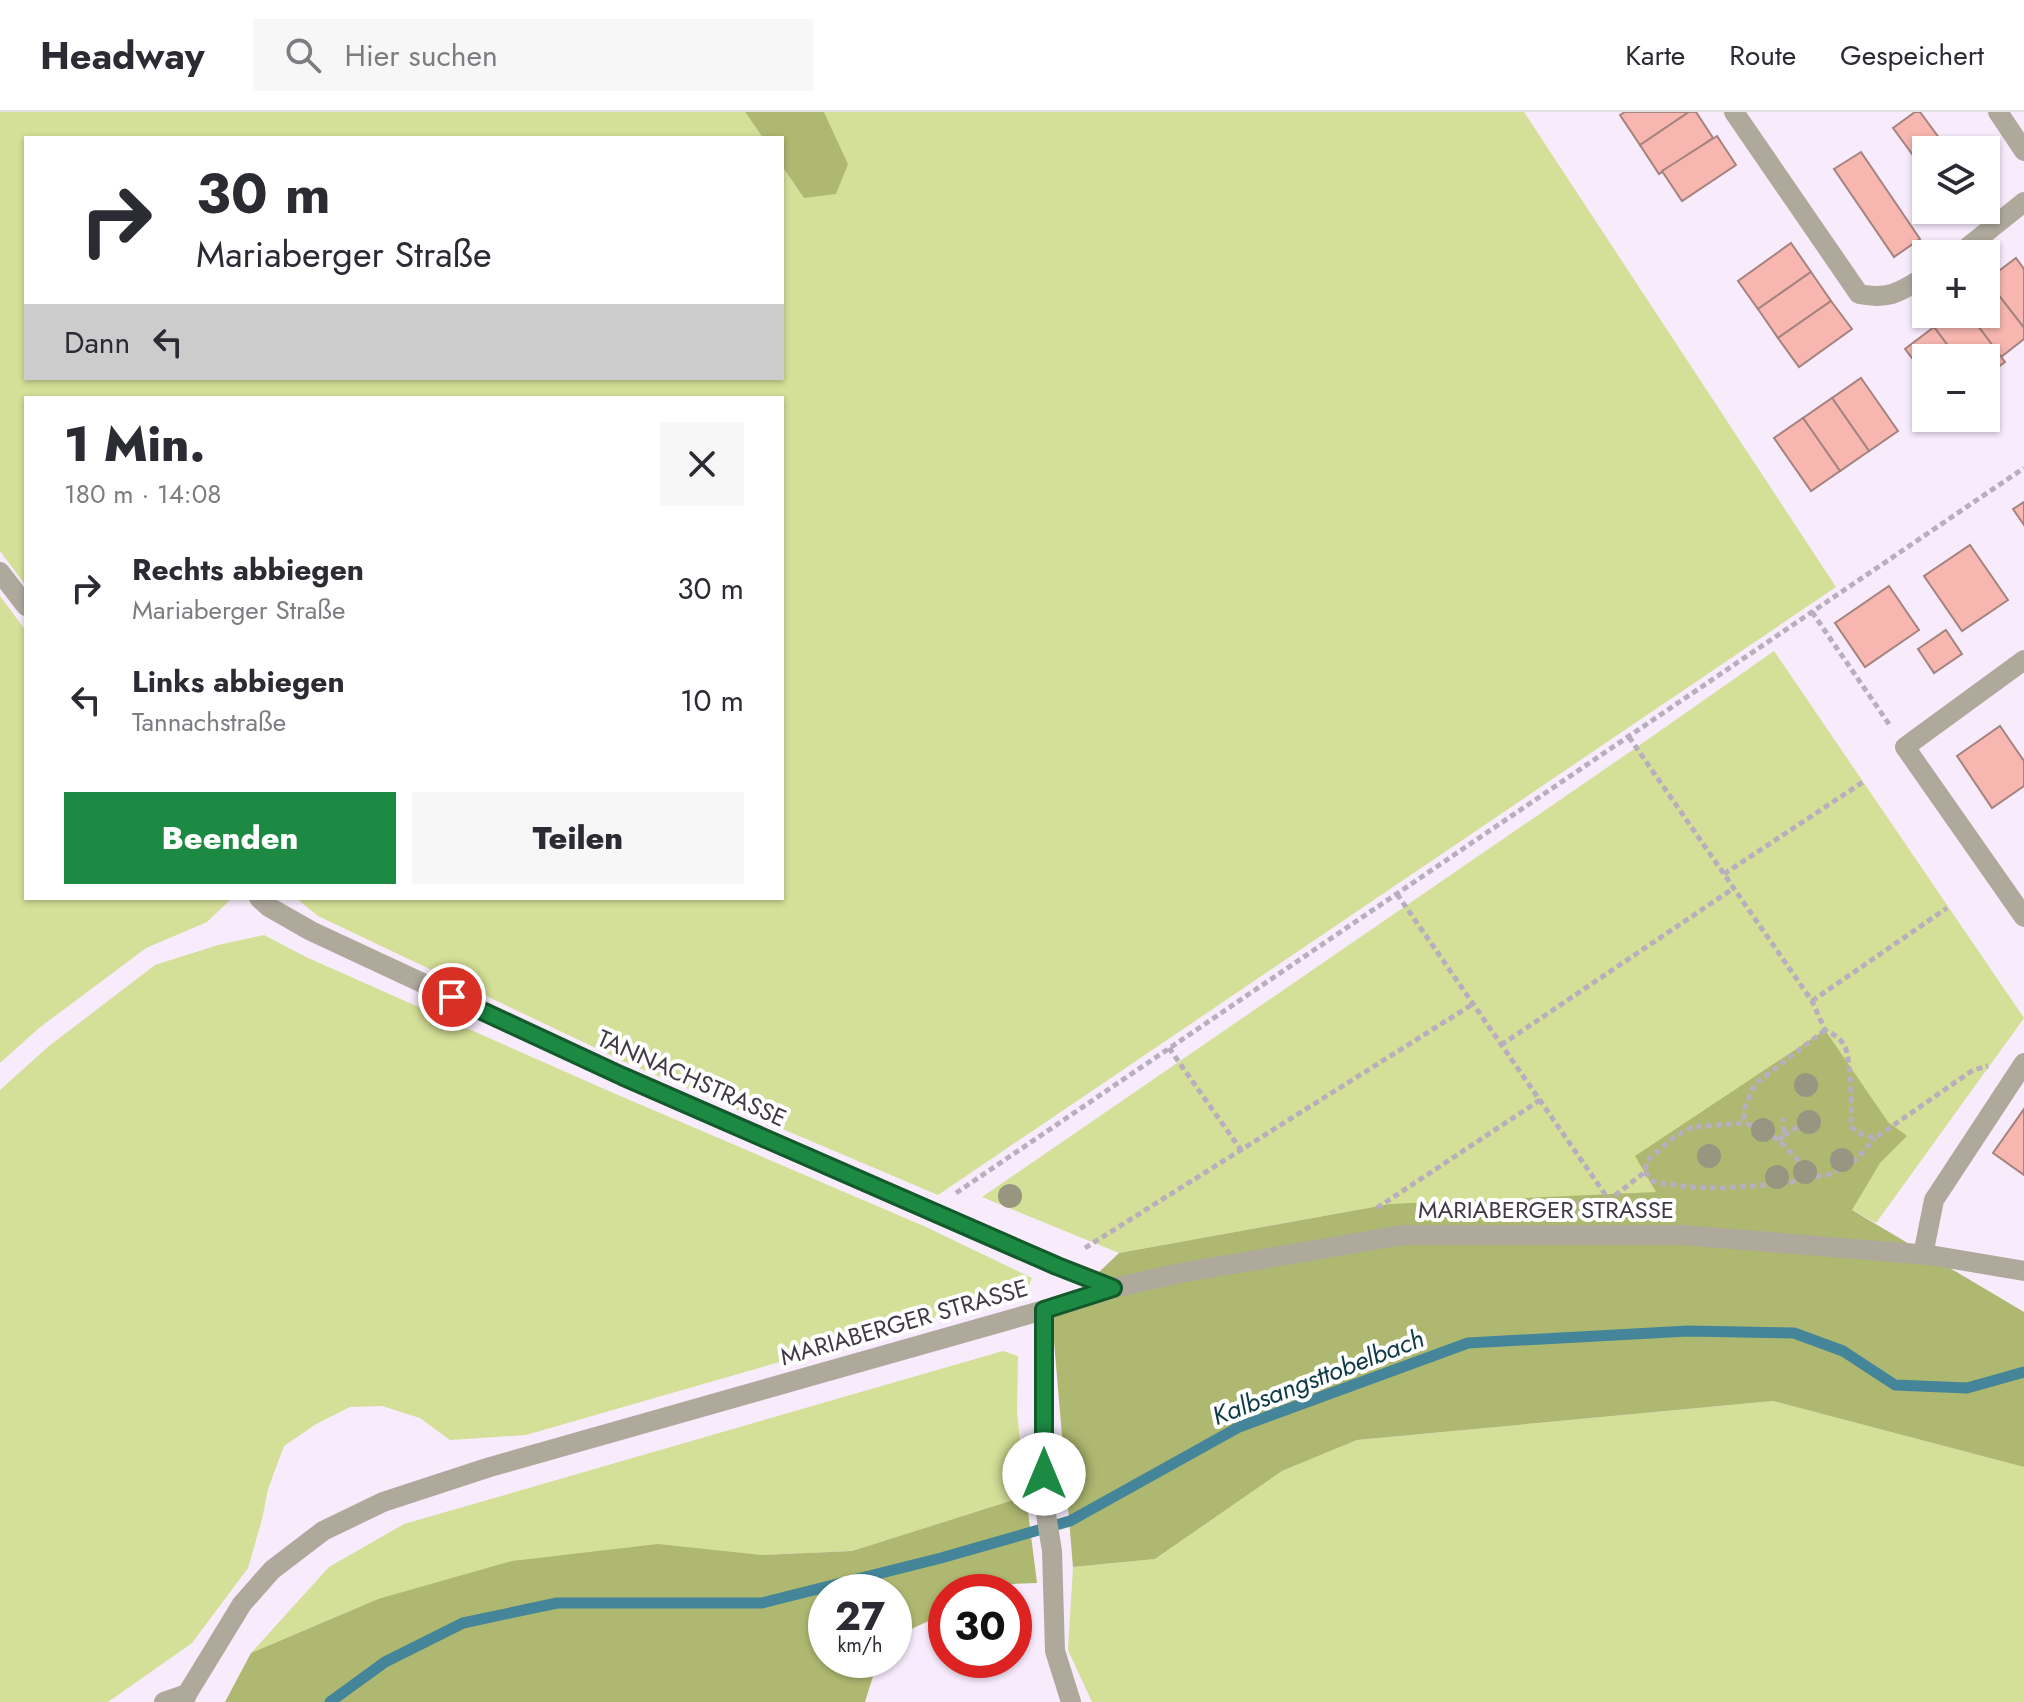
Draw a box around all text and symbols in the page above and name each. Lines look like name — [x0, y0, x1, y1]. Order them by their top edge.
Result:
search box — [253, 19, 813, 91]
text: Headway — [40, 28, 205, 83]
icon: search — [281, 33, 325, 77]
text: Hier suchen — [345, 34, 498, 77]
text: Karte — [1625, 35, 1685, 76]
text: Route — [1729, 35, 1796, 76]
text: Gespeichert — [1840, 35, 1984, 76]
map controls — [1912, 136, 2000, 432]
button: layers — [1912, 136, 2000, 224]
text: 30 m — [196, 153, 331, 234]
icon: right — [64, 168, 168, 272]
text: Mariaberger Straße — [196, 228, 492, 280]
button: + — [1912, 240, 2000, 328]
icon: left — [146, 320, 190, 364]
text: Dann — [64, 321, 130, 364]
button: − — [1912, 344, 2000, 432]
text: 1 Min. — [64, 410, 205, 479]
button: close — [660, 422, 744, 506]
text: 180 m · 14:08 — [64, 475, 221, 513]
text: Rechts abbiegen — [132, 548, 364, 591]
icon: right — [64, 566, 108, 610]
text: 30 m — [677, 567, 744, 610]
text: Mariaberger Straße — [132, 591, 345, 629]
text: Links abbiegen — [132, 660, 345, 703]
icon: left — [64, 678, 108, 722]
text: 10 m — [680, 679, 744, 722]
text: Tannachstraße — [132, 703, 286, 741]
button: Beenden — [64, 792, 396, 884]
button: Teilen — [412, 792, 744, 884]
pin — [418, 963, 486, 1031]
icon: arrive — [430, 975, 474, 1019]
street label: TANNACHSTRASSE — [592, 1021, 792, 1135]
street label: MARIABERGER STRASSE — [1418, 1192, 1674, 1227]
street label: MARIABERGER STRASSE — [776, 1270, 1032, 1374]
water label: Kalbsangsttobelbach — [1207, 1319, 1429, 1435]
position arrow — [1002, 1432, 1086, 1516]
speed limit sign: 30 — [928, 1574, 1032, 1678]
text: 27 — [835, 1587, 885, 1645]
text: km/h — [837, 1631, 883, 1660]

